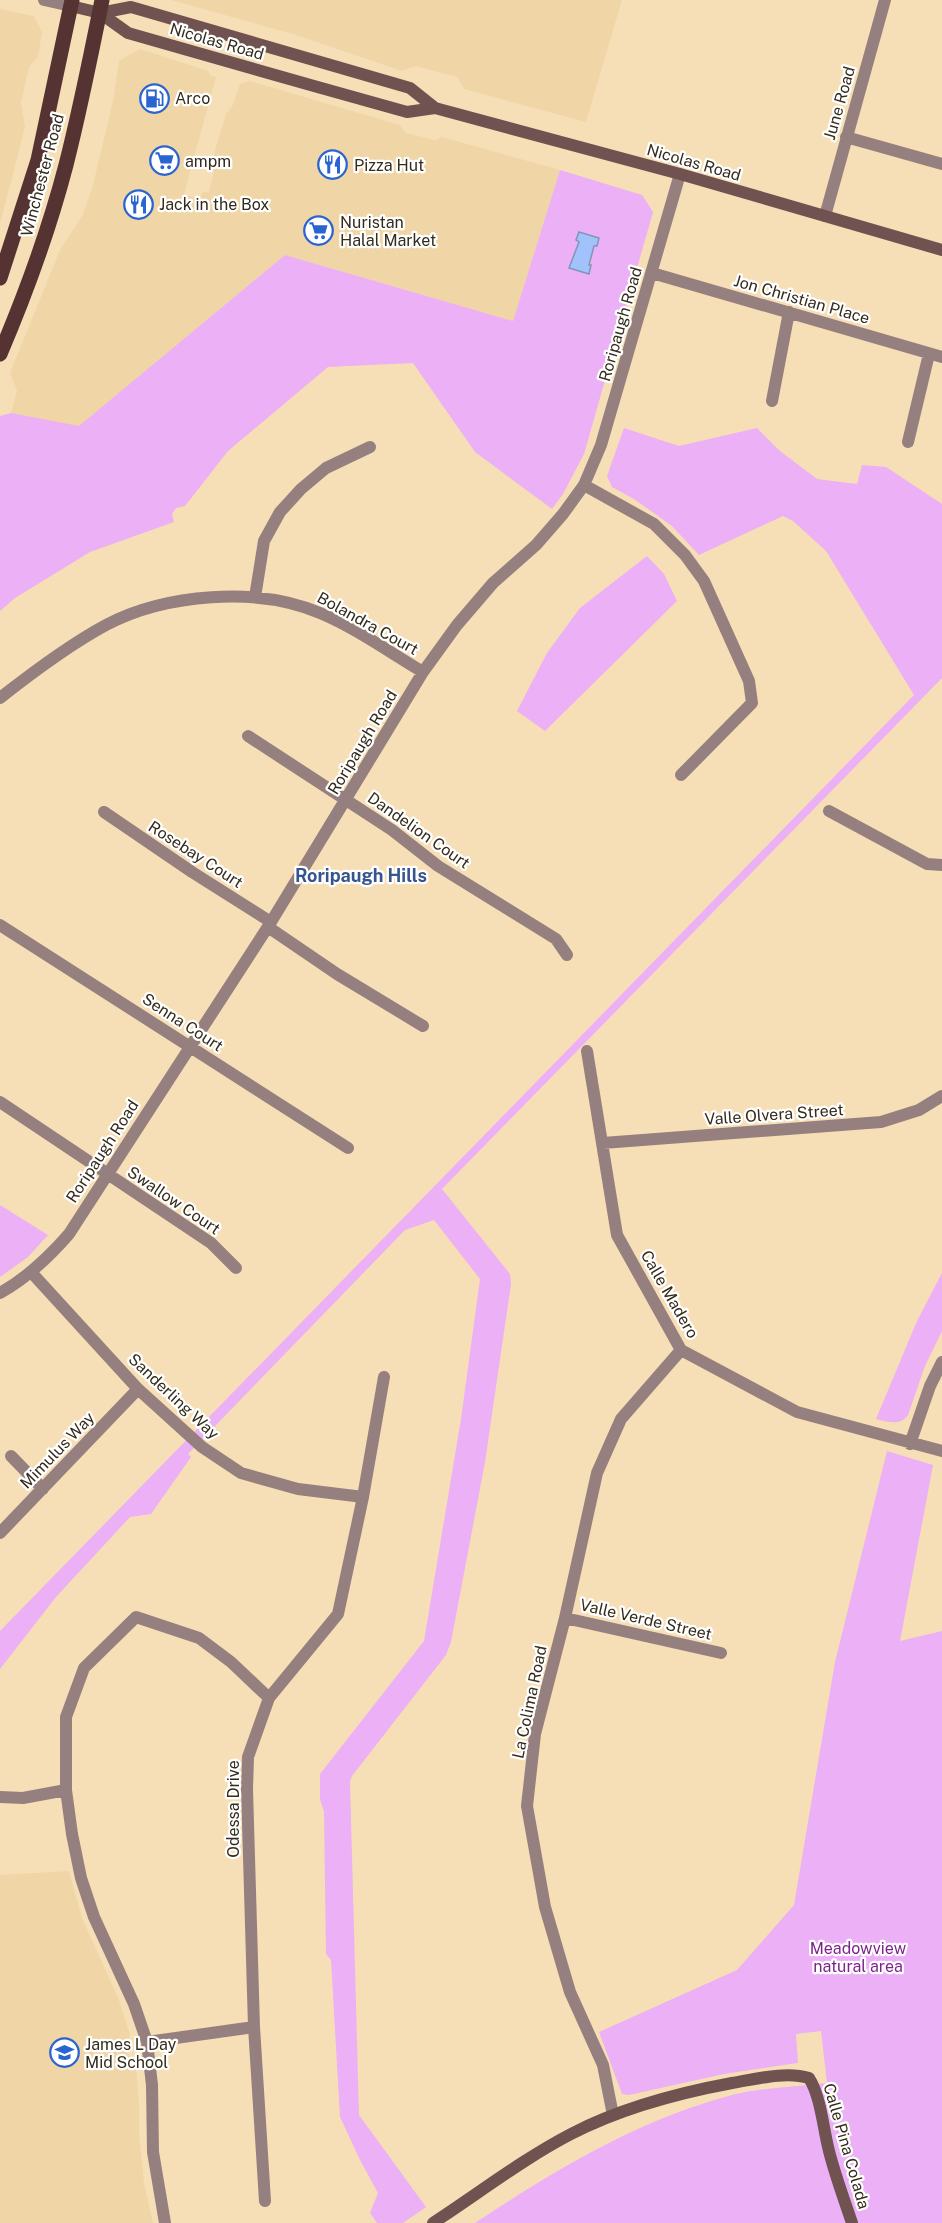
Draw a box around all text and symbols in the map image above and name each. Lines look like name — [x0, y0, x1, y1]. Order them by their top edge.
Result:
street label: Nicolas Road — [168, 19, 266, 64]
street label: June Road — [820, 64, 859, 142]
fuel station icon: Arco — [138, 82, 170, 114]
place label: Arco — [175, 89, 210, 108]
street label: Winchester Road — [17, 112, 68, 239]
street label: Nicolas Road — [645, 140, 743, 185]
supermarket icon: ampm — [148, 145, 180, 177]
restaurant icon: Pizza Hut — [317, 149, 349, 181]
place label: ampm — [185, 152, 231, 171]
place label: Pizza Hut — [354, 156, 424, 175]
restaurant icon: Jack in the Box — [122, 188, 154, 220]
place label: Jack in the Box — [159, 195, 269, 214]
place label: Nuristan Halal Market — [340, 213, 436, 250]
supermarket icon: Nuristan Halal Market — [303, 215, 335, 247]
street label: Roripaugh Road — [595, 265, 646, 384]
street label: Jon Christian Place — [732, 271, 872, 328]
street label: Bolandra Court — [314, 588, 422, 659]
street label: Roripaugh Road — [324, 687, 401, 798]
street label: Dandelion Court — [364, 788, 473, 873]
street label: Rosebay Court — [145, 817, 247, 892]
district label: Roripaugh Hills — [295, 865, 427, 886]
street label: Senna Court — [139, 989, 227, 1056]
street label: Roripaugh Road — [62, 1096, 143, 1206]
street label: Valle Olvera Street — [704, 1100, 844, 1129]
street label: Swallow Court — [124, 1162, 224, 1238]
street label: Calle Madero — [637, 1247, 702, 1342]
street label: Sanderling Way — [124, 1350, 223, 1443]
street label: Mimulus Way — [16, 1408, 99, 1492]
street label: Valle Verde Street — [578, 1595, 714, 1644]
street label: La Colima Road — [508, 1644, 551, 1760]
street label: Odessa Drive — [224, 1760, 243, 1858]
park label: Meadowview natural area — [810, 1939, 907, 1976]
place label: James L Day Mid School — [85, 2035, 177, 2072]
school or university icon: James L Day Mid School — [48, 2037, 80, 2069]
street label: Calle Pina Colada — [819, 2081, 874, 2211]

